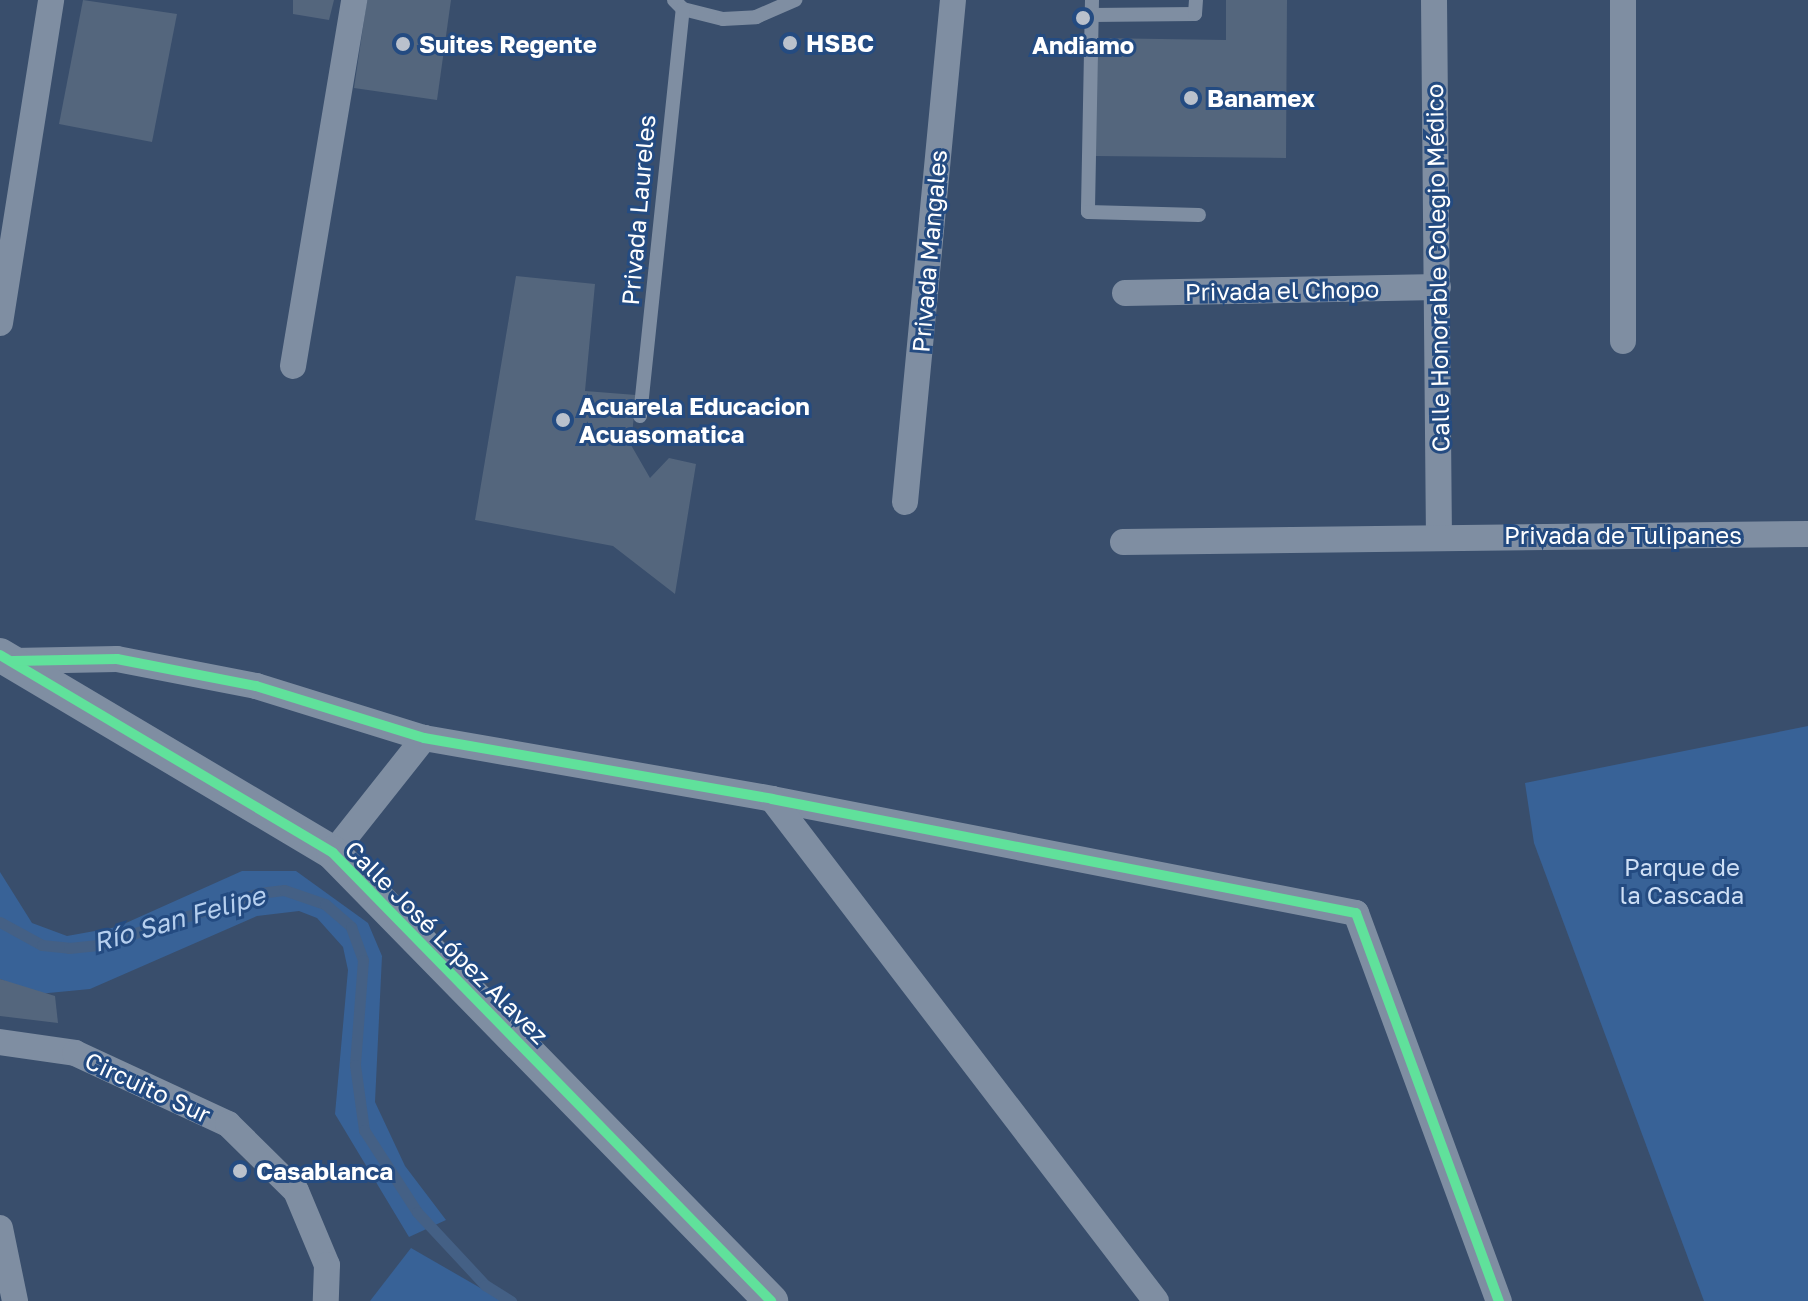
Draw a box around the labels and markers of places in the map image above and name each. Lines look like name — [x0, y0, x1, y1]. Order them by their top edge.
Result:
marker: Andiamo — [1074, 9, 1092, 27]
place label: HSBC — [806, 29, 874, 57]
place label: Suites Regente — [419, 30, 597, 58]
place label: Andiamo — [1032, 31, 1134, 59]
marker: HSBC — [781, 34, 799, 52]
marker: Suites Regente — [394, 35, 412, 53]
place label: Banamex — [1207, 84, 1315, 112]
marker: Banamex — [1182, 89, 1200, 107]
place label: Acuarela Educacion Acuasomatica — [579, 392, 810, 448]
marker: Acuarela Educacion Acuasomatica — [554, 411, 572, 429]
place label: Casablanca — [256, 1157, 393, 1185]
marker: Casablanca — [231, 1162, 249, 1180]

